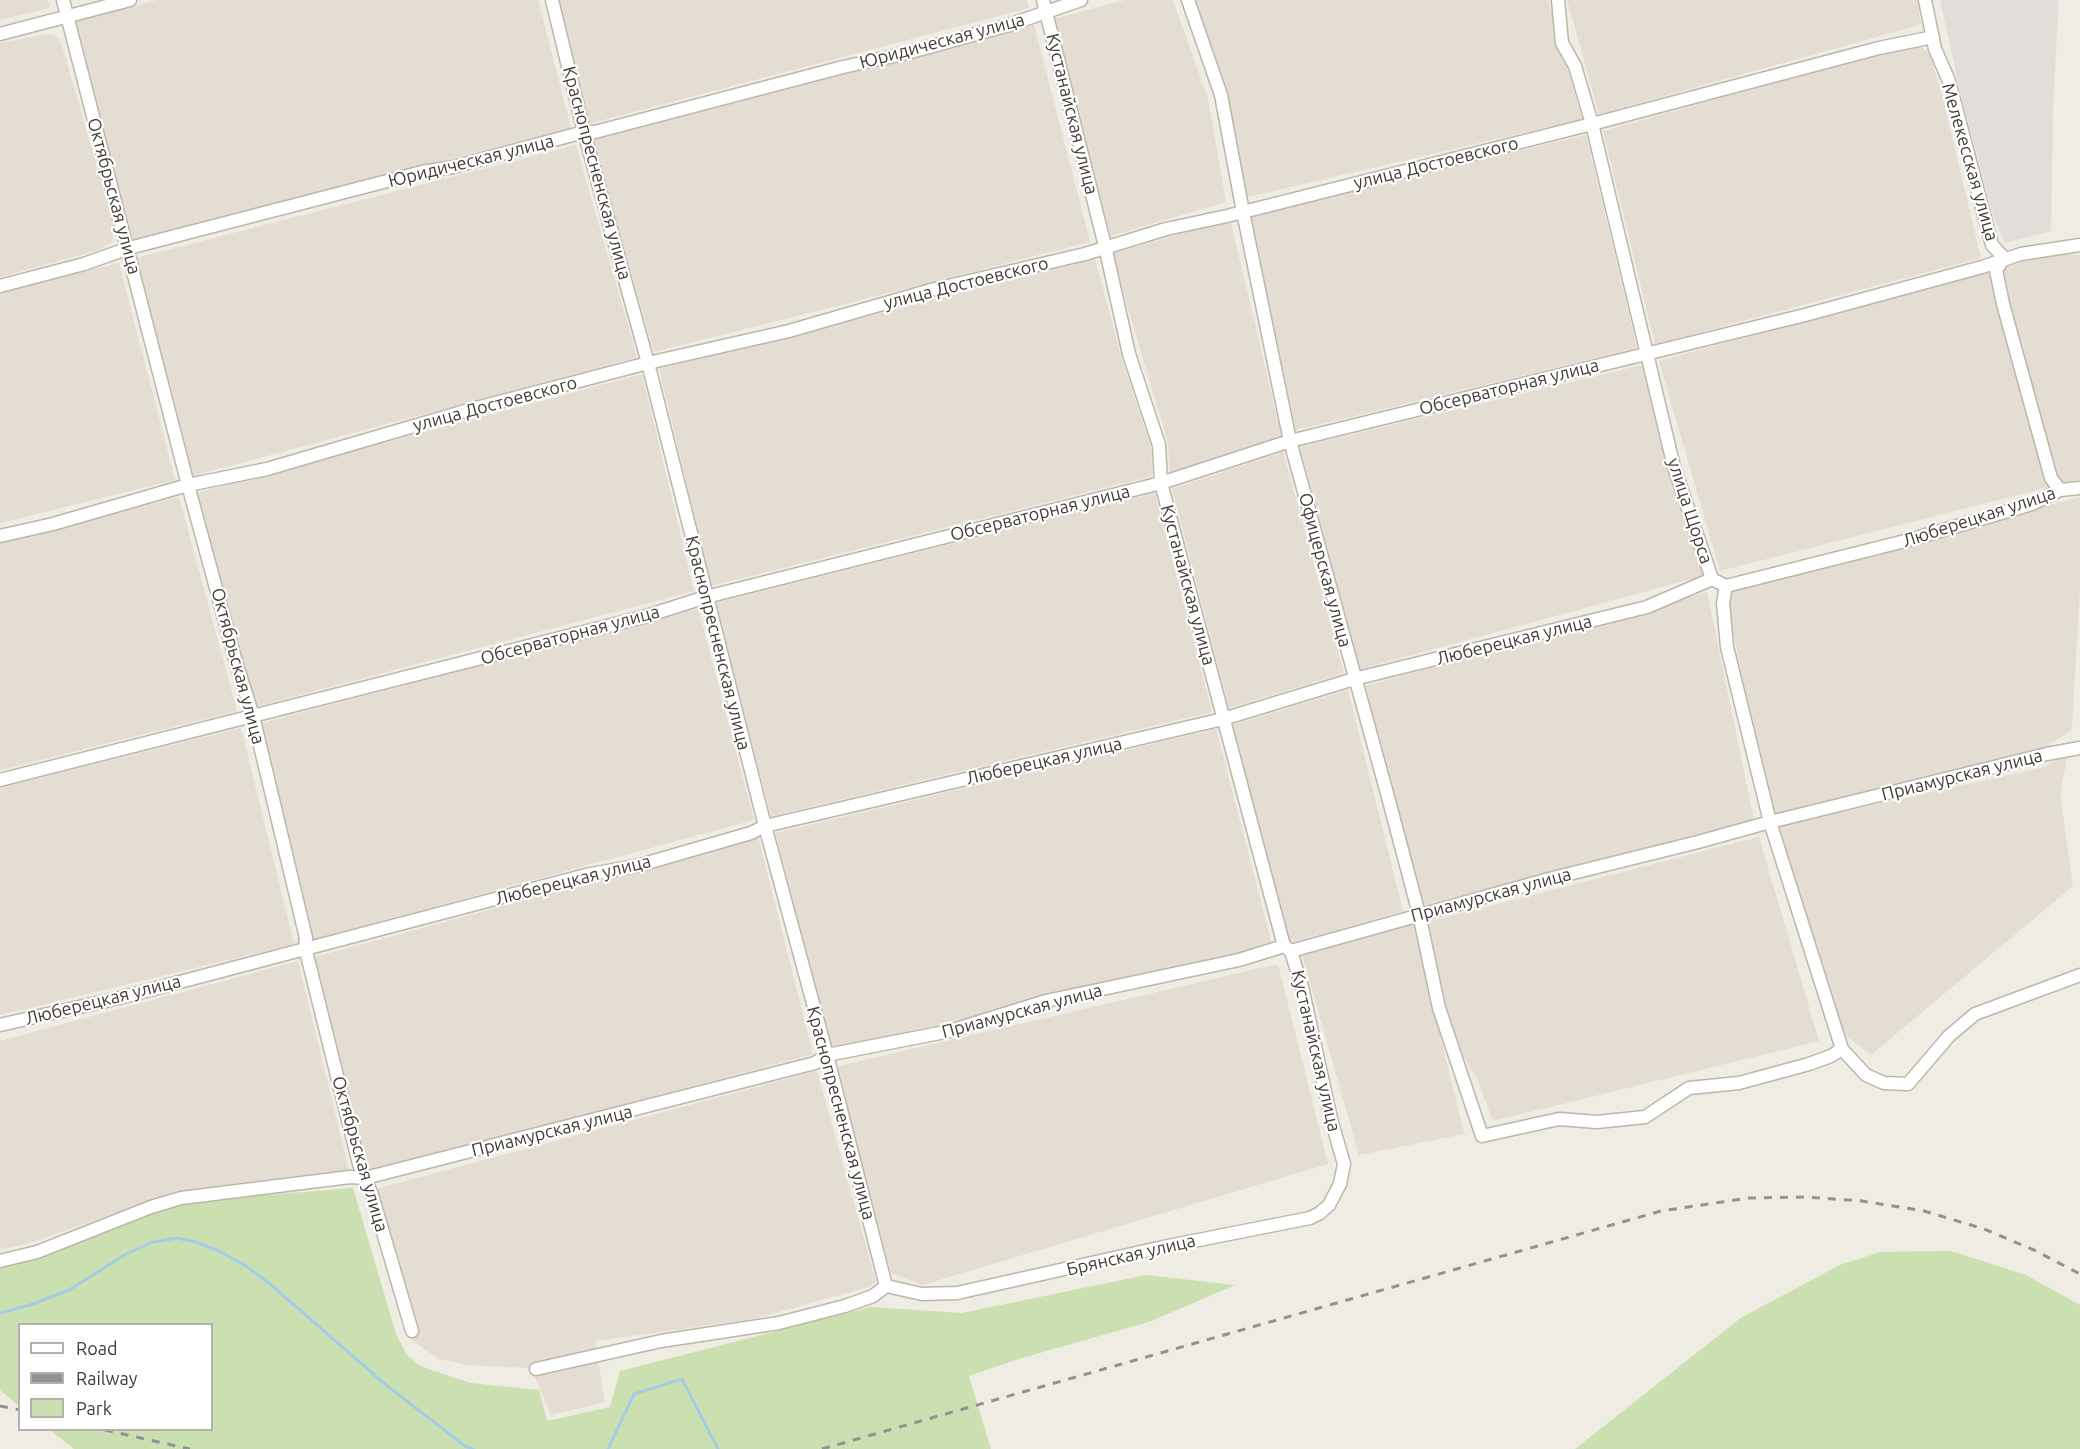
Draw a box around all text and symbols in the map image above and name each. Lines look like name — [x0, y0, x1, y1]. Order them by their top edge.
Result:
street label: Юридическая улица — [857, 9, 1027, 73]
street label: Кустанайская улица — [1042, 31, 1102, 197]
street label: Краснопресненская улица — [558, 64, 636, 282]
street label: Мелекесская улица — [1937, 81, 2003, 243]
street label: Октябрьская улица — [83, 115, 145, 277]
street label: Юридическая улица — [386, 130, 556, 192]
street label: улица Достоевского — [1351, 132, 1521, 194]
street label: улица Достоевского — [881, 252, 1051, 314]
street label: Обсерваторная улица — [1417, 354, 1601, 420]
street label: улица Достоевского — [411, 372, 579, 436]
street label: улица Щорса — [1663, 455, 1717, 567]
street label: Обсерваторная улица — [948, 480, 1132, 546]
street label: Люберецкая улица — [1900, 482, 2058, 552]
street label: Офицерская улица — [1294, 490, 1356, 650]
street label: Кустанайская улица — [1156, 502, 1220, 668]
street label: Краснопресненская улица — [681, 534, 755, 752]
street label: Октябрьская улица — [207, 585, 269, 747]
street label: Обсерваторная улица — [478, 601, 662, 669]
street label: Люберецкая улица — [1434, 610, 1594, 670]
street label: Люберецкая улица — [964, 733, 1124, 789]
street label: Приамурская улица — [1879, 745, 2045, 805]
street label: Люберецкая улица — [493, 850, 653, 910]
street label: Приамурская улица — [1408, 863, 1574, 927]
street label: Кустанайская улица — [1287, 968, 1345, 1134]
street label: Люберецкая улица — [23, 970, 183, 1030]
street label: Приамурская улица — [939, 979, 1105, 1043]
street label: Краснопресненская улица — [802, 1004, 880, 1222]
street label: Октябрьская улица — [327, 1074, 393, 1234]
street label: Приамурская улица — [469, 1101, 635, 1161]
street label: Брянская улица — [1064, 1230, 1198, 1280]
legend — [18, 1323, 213, 1431]
text: Road — [76, 1338, 118, 1358]
text: Railway — [76, 1368, 137, 1388]
text: Park — [76, 1398, 112, 1418]

